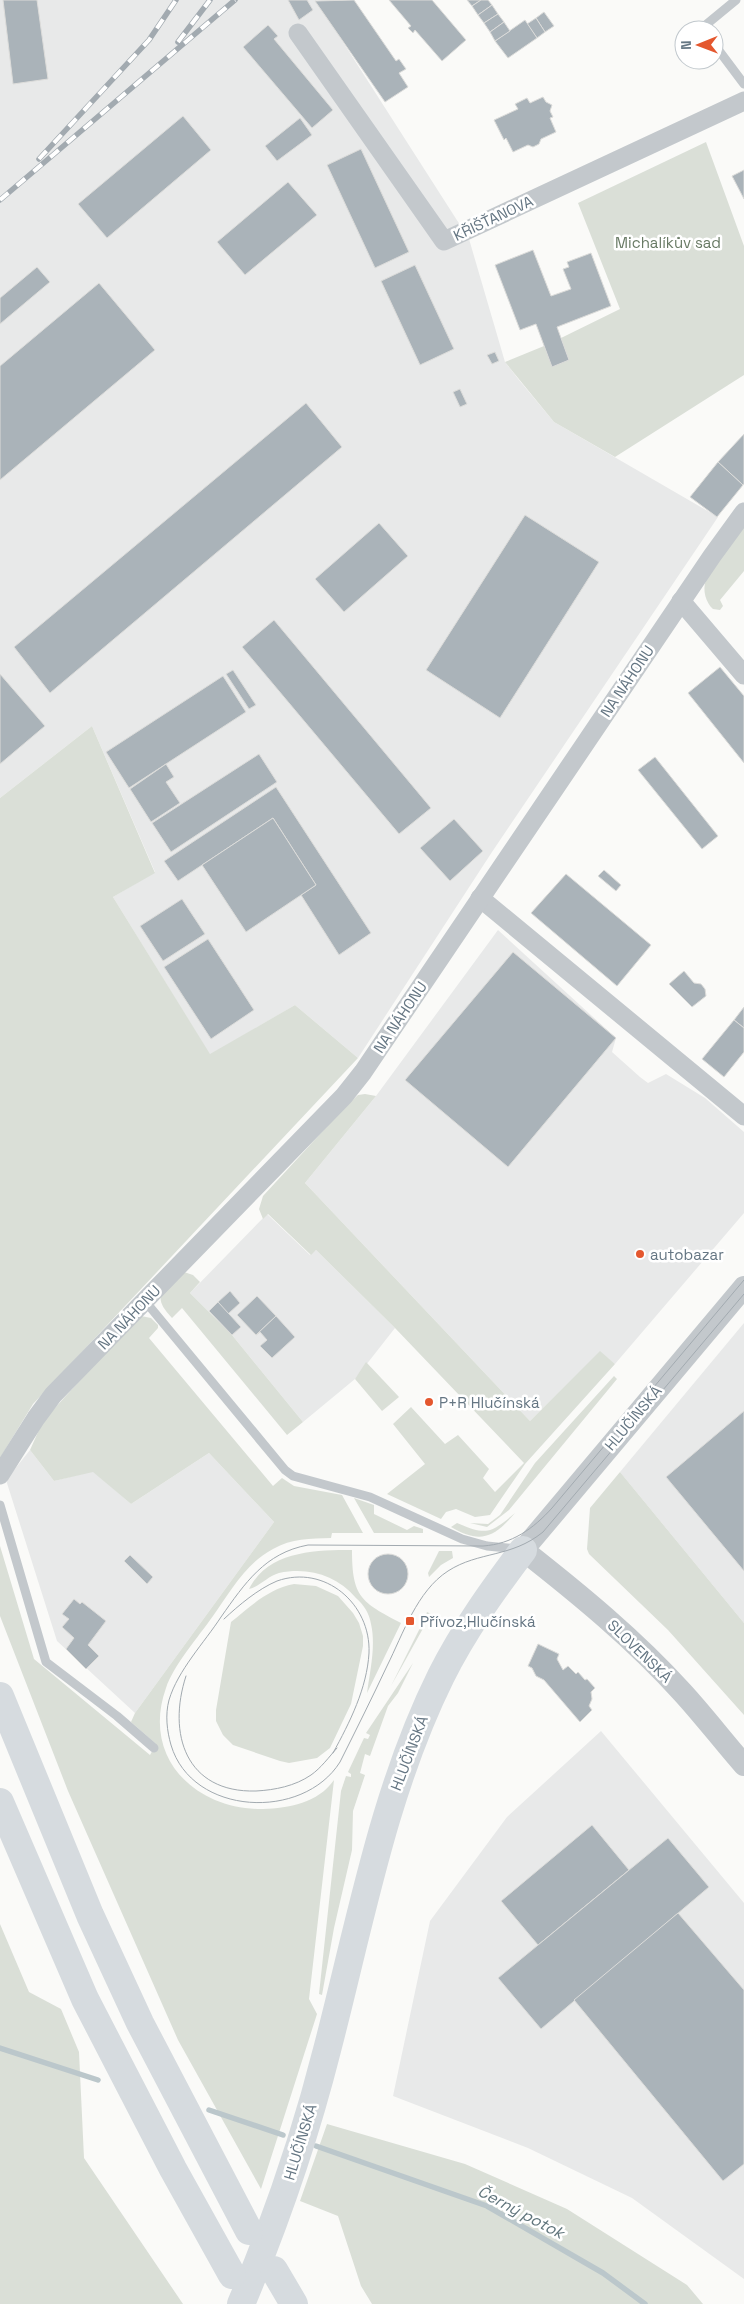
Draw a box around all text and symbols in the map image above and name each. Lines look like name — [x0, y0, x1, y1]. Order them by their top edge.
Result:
north arrow — [674, 20, 724, 70]
text: N — [677, 40, 695, 50]
street label: KŘIŠŤANOVA — [450, 191, 536, 245]
park label: Michalíkův sad — [615, 233, 721, 252]
street label: NA NÁHONU — [596, 642, 658, 720]
street label: NA NÁHONU — [369, 978, 431, 1056]
place label: autobazar — [650, 1245, 724, 1264]
marker: autobazar — [634, 1248, 646, 1260]
street label: NA NÁHONU — [94, 1281, 164, 1353]
street label: HLUČÍNSKÁ — [600, 1381, 666, 1454]
place label: P+R Hlučínská — [439, 1393, 540, 1412]
marker: P+R Hlučínská — [423, 1396, 435, 1408]
place label: Přívoz,Hlučínská — [420, 1612, 536, 1631]
marker: Přívoz,Hlučínská — [404, 1615, 416, 1627]
street label: SLOVENSKÁ — [604, 1616, 677, 1687]
street label: HLUČÍNSKÁ — [386, 1712, 432, 1793]
street label: HLUČÍNSKÁ — [279, 2101, 321, 2182]
water label: Černý potok — [474, 2180, 570, 2245]

